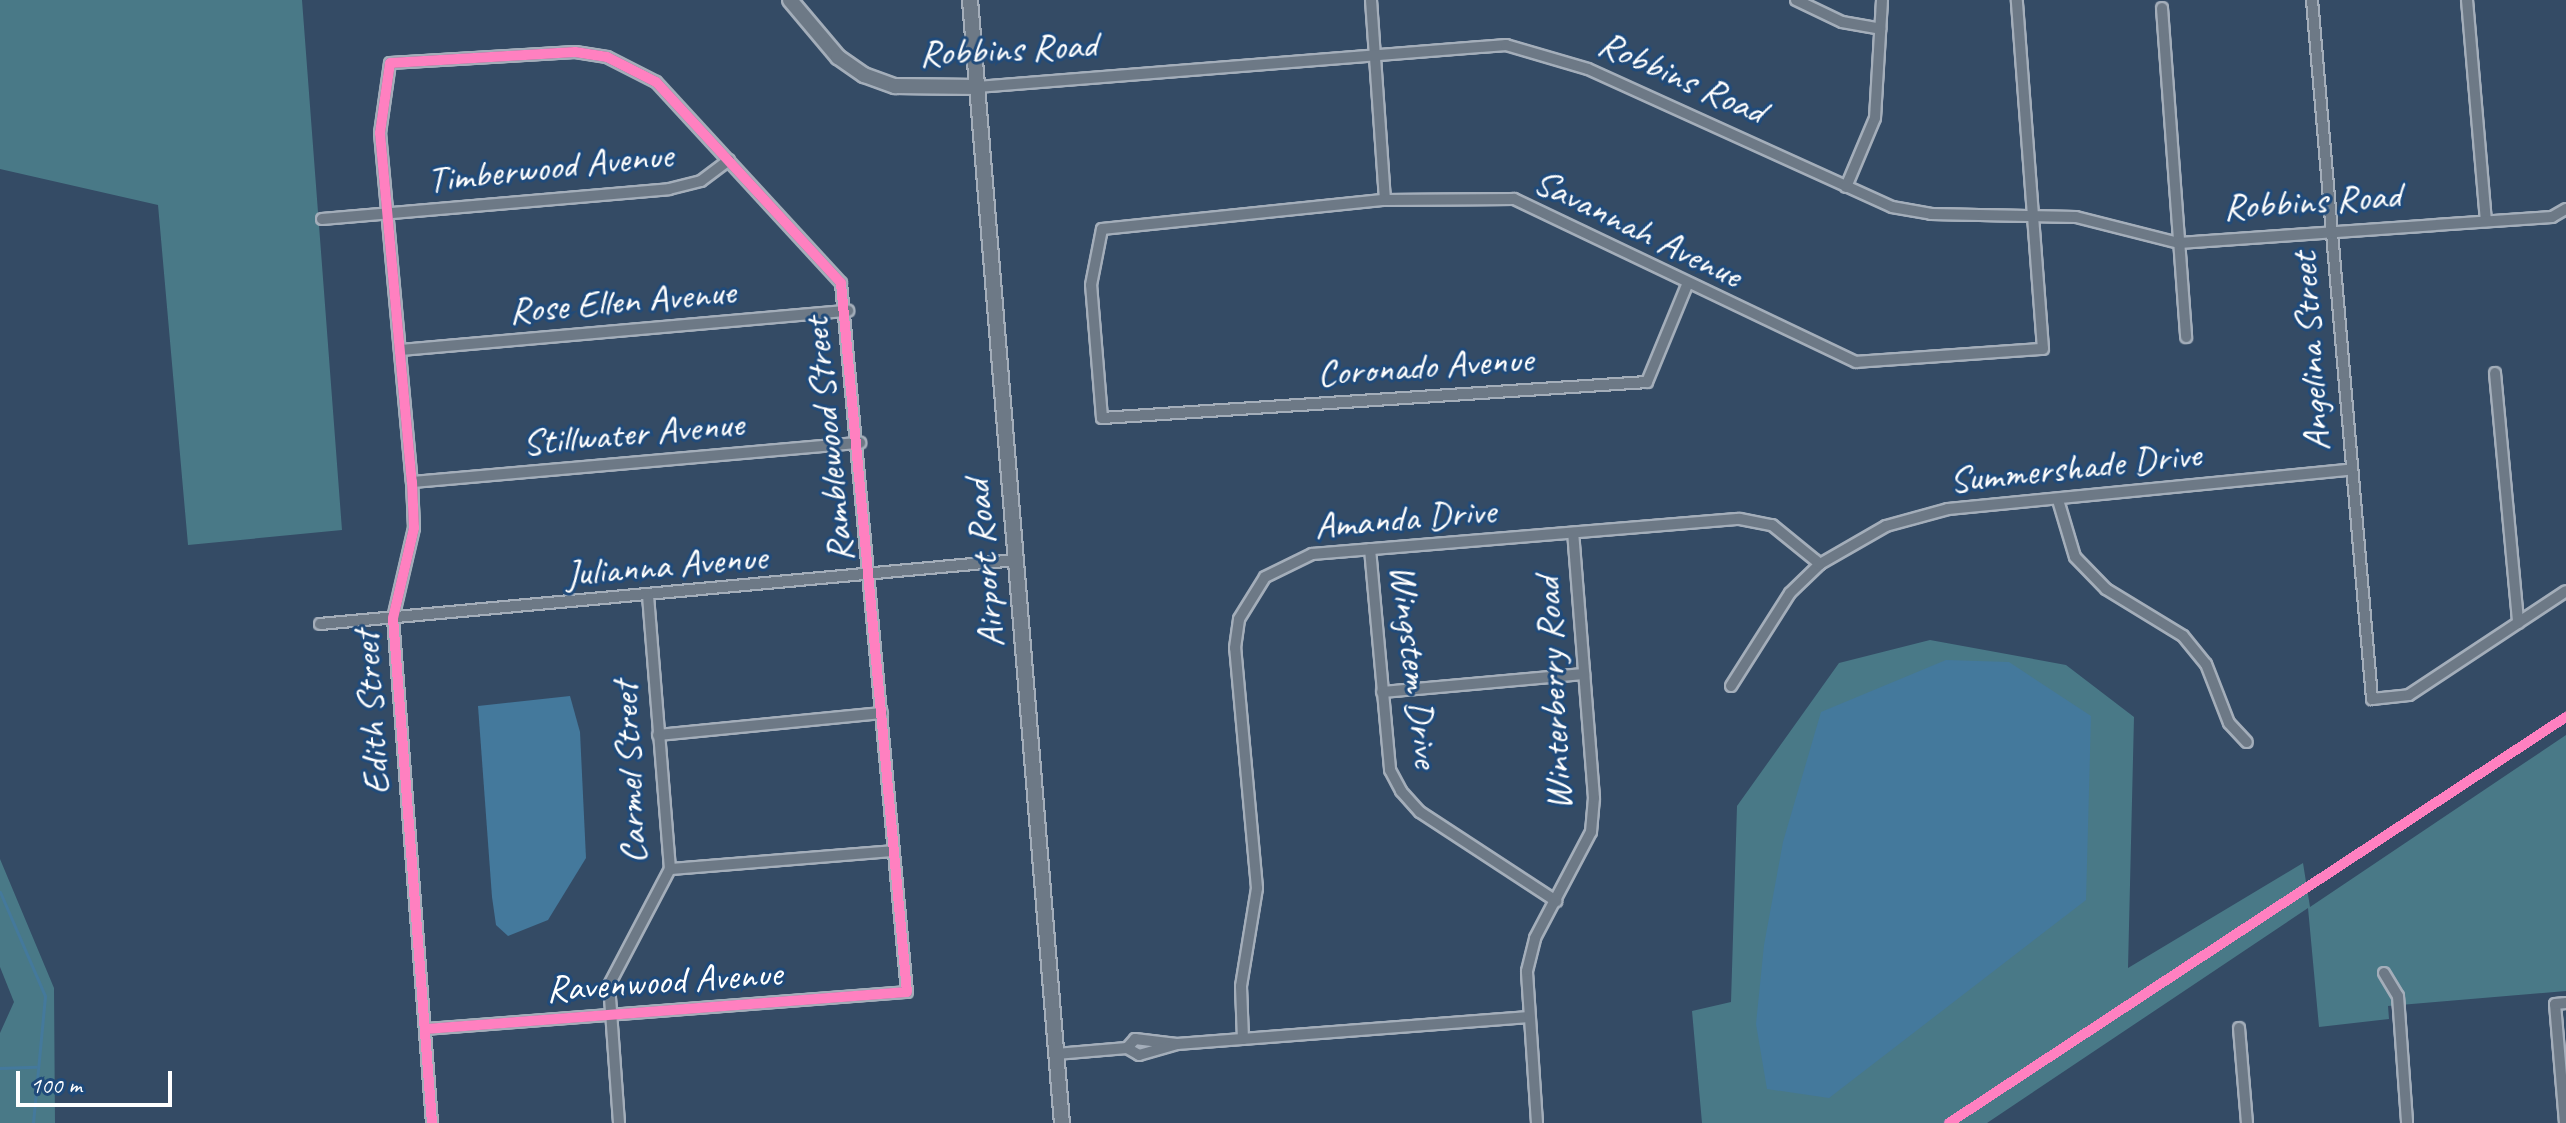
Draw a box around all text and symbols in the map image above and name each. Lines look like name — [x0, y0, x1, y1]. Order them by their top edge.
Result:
street label: Robbins Road — [1592, 20, 1772, 134]
street label: Robbins Road — [919, 22, 1097, 76]
street label: Timberwood Avenue — [425, 131, 675, 203]
street label: Savannah Avenue — [1527, 158, 1749, 298]
street label: Robbins Road — [2222, 172, 2402, 230]
street label: Angelina Street — [2280, 251, 2340, 453]
street label: Rose Ellen Avenue — [507, 268, 737, 334]
street label: Ramblewood Street — [792, 315, 864, 565]
street label: Coronado Avenue — [1316, 336, 1534, 396]
street label: Stillwater Avenue — [520, 401, 746, 465]
street label: Summershade Drive — [1947, 431, 2203, 503]
street label: Airport Road — [954, 479, 1014, 649]
street label: Amanda Drive — [1313, 487, 1497, 549]
street label: Julianna Avenue — [564, 533, 768, 597]
street label: Wingstem Drive — [1380, 562, 1450, 770]
street label: Winterberry Road — [1524, 576, 1582, 812]
street label: Edith Street — [343, 630, 399, 796]
street label: Carmel Street — [601, 681, 657, 865]
street label: Ravenwood Avenue — [545, 950, 783, 1012]
scale bar — [20, 1055, 176, 1105]
text: 100 m — [30, 1070, 82, 1100]

